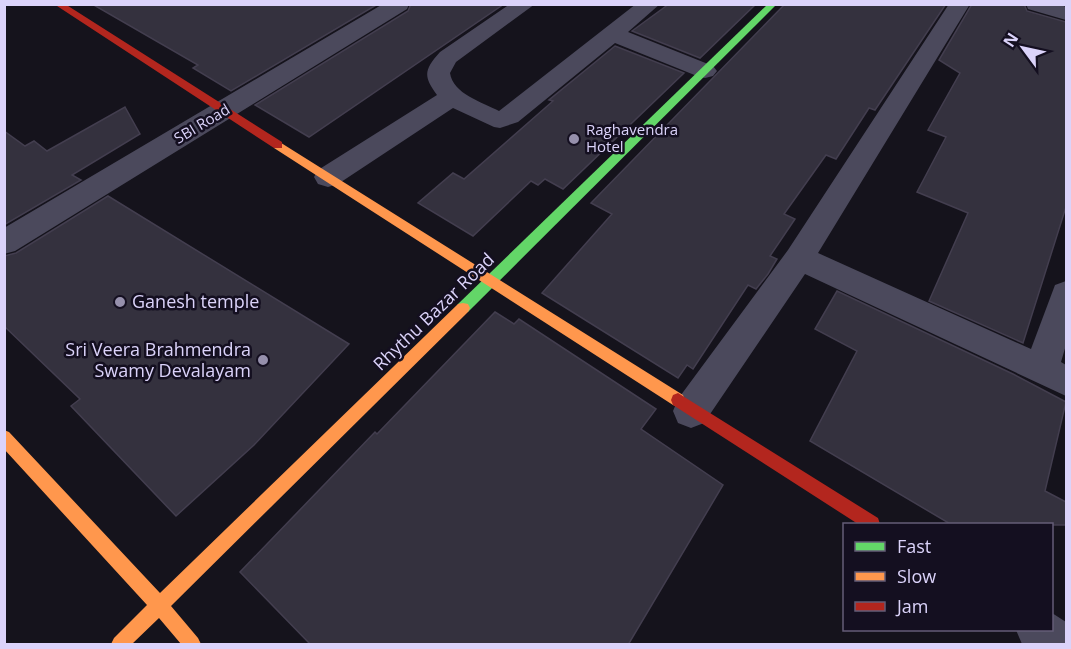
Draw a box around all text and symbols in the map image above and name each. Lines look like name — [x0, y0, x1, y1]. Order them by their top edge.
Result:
north arrow — [993, 18, 1053, 78]
text: N — [998, 28, 1023, 51]
street label: SBI Road — [170, 99, 233, 148]
place label: Raghavendra Hotel — [586, 119, 678, 156]
marker: Raghavendra Hotel — [567, 132, 581, 146]
street label: Rhythu Bazar Road — [368, 247, 499, 375]
place label: Ganesh temple — [132, 289, 259, 313]
marker: Ganesh temple — [113, 295, 127, 309]
place label: Sri Veera Brahmendra Swamy Devalayam — [65, 337, 251, 382]
marker: Sri Veera Brahmendra Swamy Devalayam — [256, 353, 270, 367]
legend — [843, 523, 1053, 631]
text: Fast — [897, 534, 931, 558]
text: Slow — [897, 564, 936, 588]
text: Jam — [895, 594, 929, 618]

